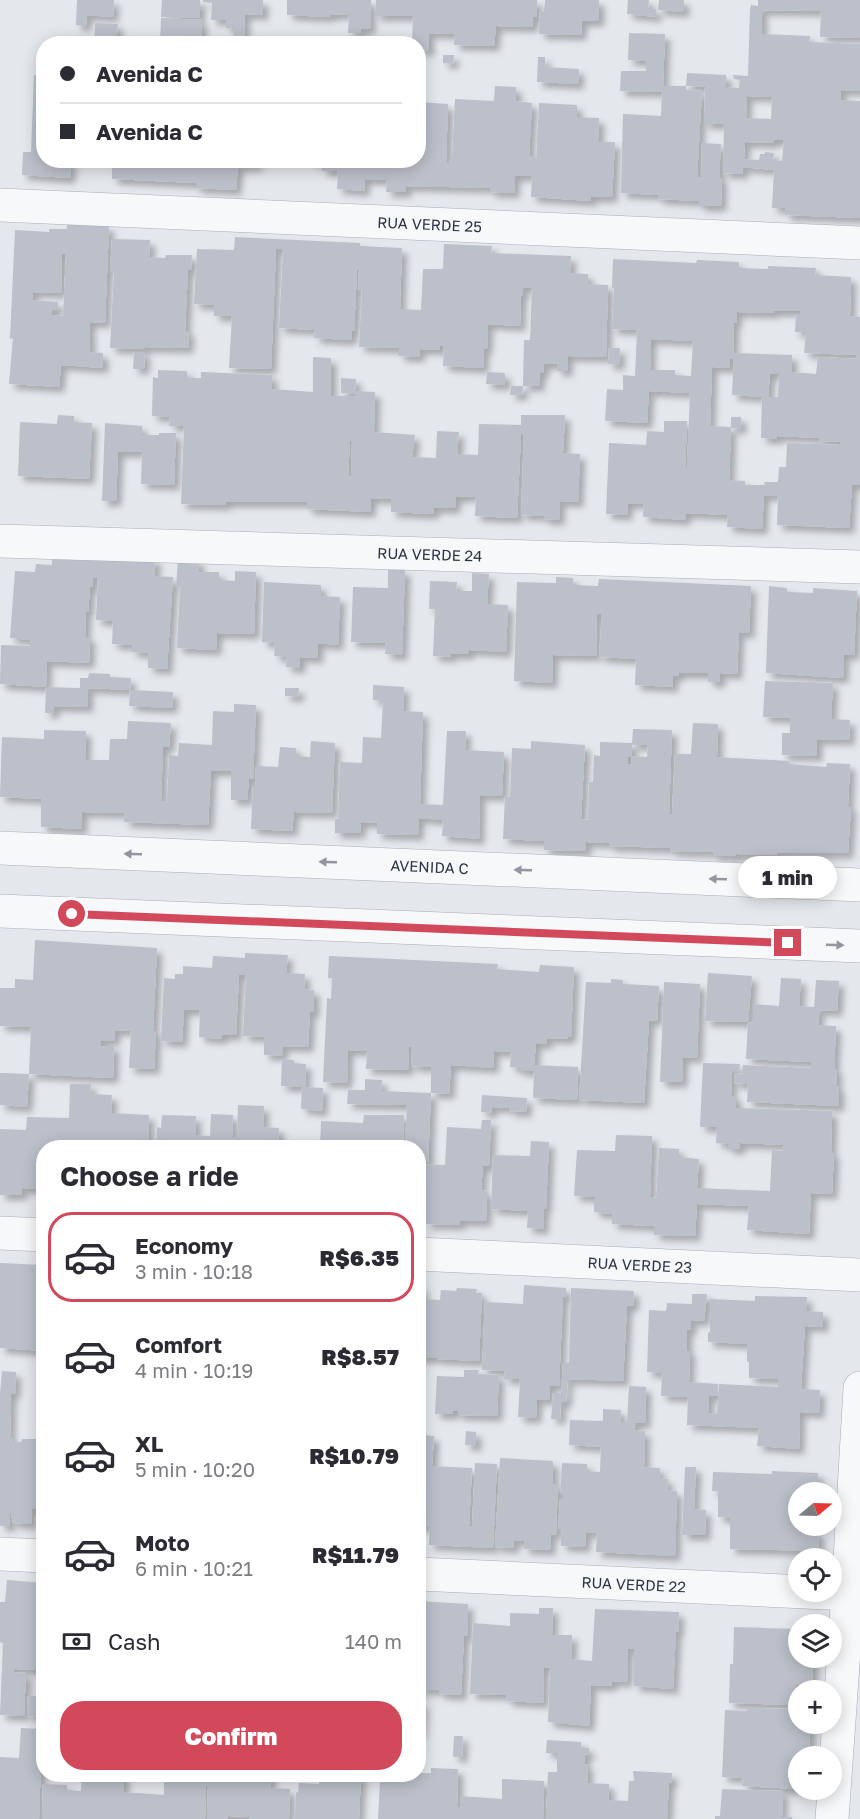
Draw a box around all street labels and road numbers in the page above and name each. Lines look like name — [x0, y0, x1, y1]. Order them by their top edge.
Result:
street label: RUA VERDE 25 — [377, 213, 482, 235]
street label: RUA VERDE 24 — [377, 543, 483, 565]
street label: AVENIDA C — [390, 856, 469, 877]
street label: RUA VERDE 23 — [587, 1253, 692, 1276]
street label: RUA VERDE 22 — [581, 1573, 686, 1595]

